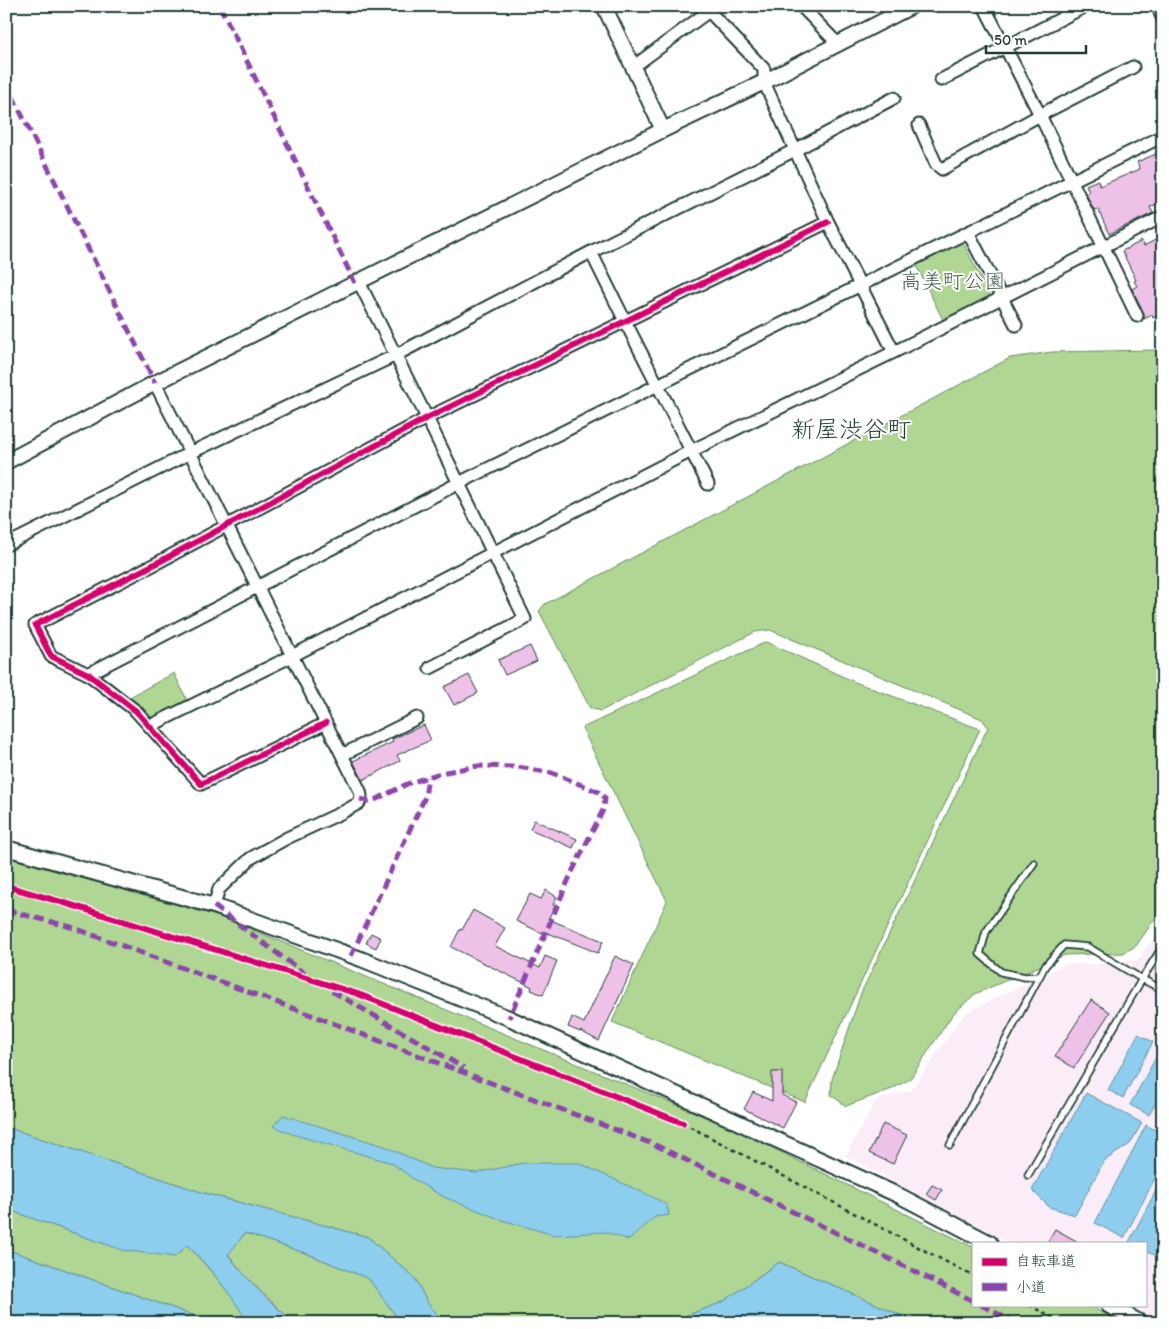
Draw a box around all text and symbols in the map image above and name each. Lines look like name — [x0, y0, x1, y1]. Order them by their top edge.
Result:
scale bar — [986, 22, 1086, 54]
text: 50 m — [994, 31, 1027, 49]
park label: 高美町公園 — [901, 268, 1006, 293]
district label: 新屋渋谷町 — [791, 414, 911, 443]
legend — [972, 1242, 1146, 1306]
text: 自転車道 — [1016, 1252, 1076, 1270]
text: 小道 — [1016, 1278, 1046, 1296]

